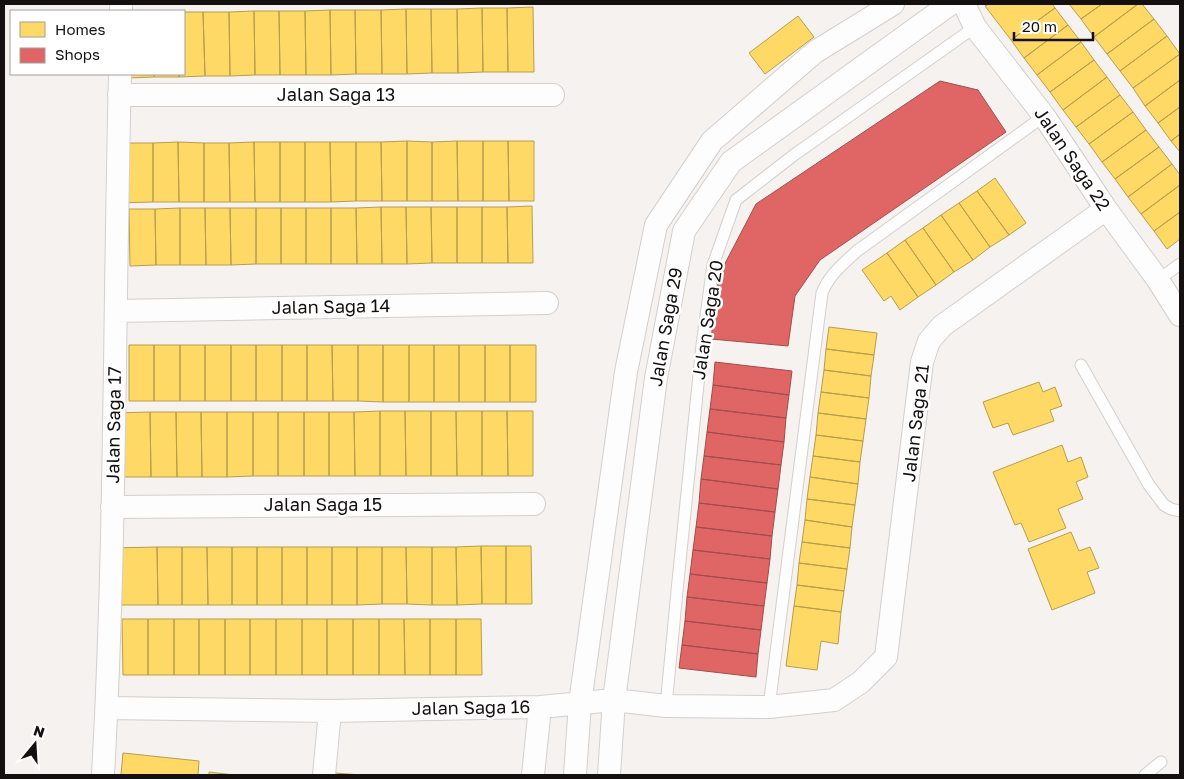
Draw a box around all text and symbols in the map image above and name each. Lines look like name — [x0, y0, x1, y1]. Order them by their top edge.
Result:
legend — [10, 10, 185, 75]
scale bar — [1014, 10, 1093, 42]
text: 20 m — [1022, 17, 1057, 35]
text: Homes — [55, 20, 105, 38]
text: Shops — [55, 45, 100, 63]
street label: Jalan Saga 13 — [277, 83, 395, 105]
street label: Jalan Saga 22 — [1030, 103, 1115, 214]
street label: Jalan Saga 20 — [687, 259, 727, 381]
street label: Jalan Saga 29 — [644, 266, 686, 388]
street label: Jalan Saga 14 — [271, 294, 391, 318]
street label: Jalan Saga 21 — [897, 363, 933, 483]
street label: Jalan Saga 17 — [101, 366, 125, 484]
street label: Jalan Saga 15 — [264, 493, 382, 515]
street label: Jalan Saga 16 — [411, 695, 531, 719]
north arrow — [10, 719, 60, 769]
text: N — [31, 721, 47, 741]

